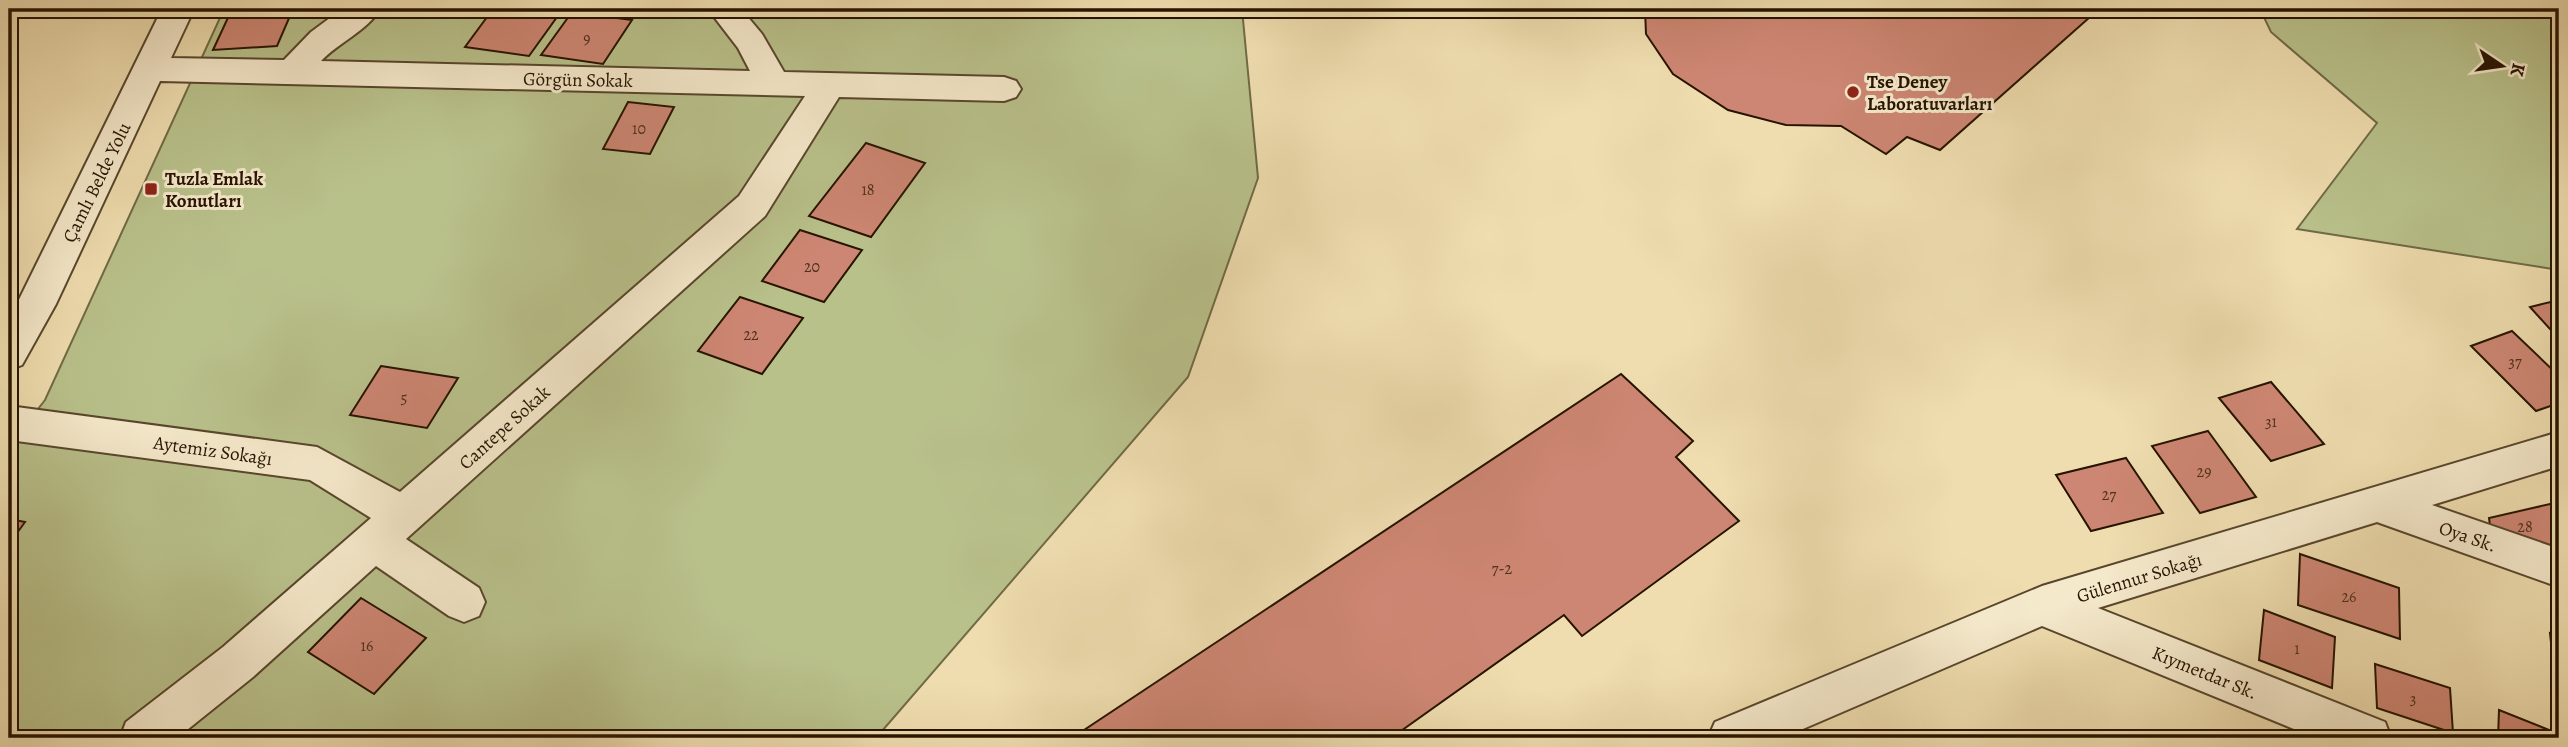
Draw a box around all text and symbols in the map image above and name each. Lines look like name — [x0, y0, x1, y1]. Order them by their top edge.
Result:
house number: 9 — [583, 28, 591, 50]
north arrow — [2466, 32, 2536, 102]
text: K — [2503, 61, 2532, 79]
street label: Görgün Sokak — [523, 66, 634, 94]
place label: Tse Deney Laboratuvarları — [1867, 69, 1993, 117]
marker: Tse Deney Laboratuvarları — [1845, 84, 1861, 100]
street label: Çamlı Belde Yolu — [57, 117, 138, 247]
house number: 10 — [632, 118, 646, 140]
place label: Tuzla Emlak Konutları — [165, 166, 263, 214]
house number: 18 — [861, 179, 875, 201]
marker: Tuzla Emlak Konutları — [143, 181, 159, 197]
house number: 20 — [804, 256, 820, 278]
house number: 22 — [743, 324, 759, 346]
house number: 37 — [2508, 351, 2522, 373]
street label: Cantepe Sokak — [453, 379, 556, 476]
house number: 5 — [401, 387, 408, 409]
house number: 31 — [2265, 411, 2278, 433]
street label: Aytemiz Sokağı — [151, 430, 274, 472]
house number: 29 — [2197, 461, 2211, 483]
house number: 27 — [2102, 484, 2116, 506]
street label: Oya Sk. — [2435, 515, 2500, 559]
house number: 28 — [2517, 516, 2533, 538]
street label: Gülennur Sokağı — [2073, 547, 2205, 609]
house number: 7-2 — [1492, 558, 1513, 580]
house number: 26 — [2342, 586, 2357, 608]
house number: 16 — [361, 635, 373, 657]
house number: 1 — [2294, 638, 2300, 660]
street label: Kıymetdar Sk. — [2148, 640, 2261, 706]
house number: 3 — [2410, 688, 2416, 710]

